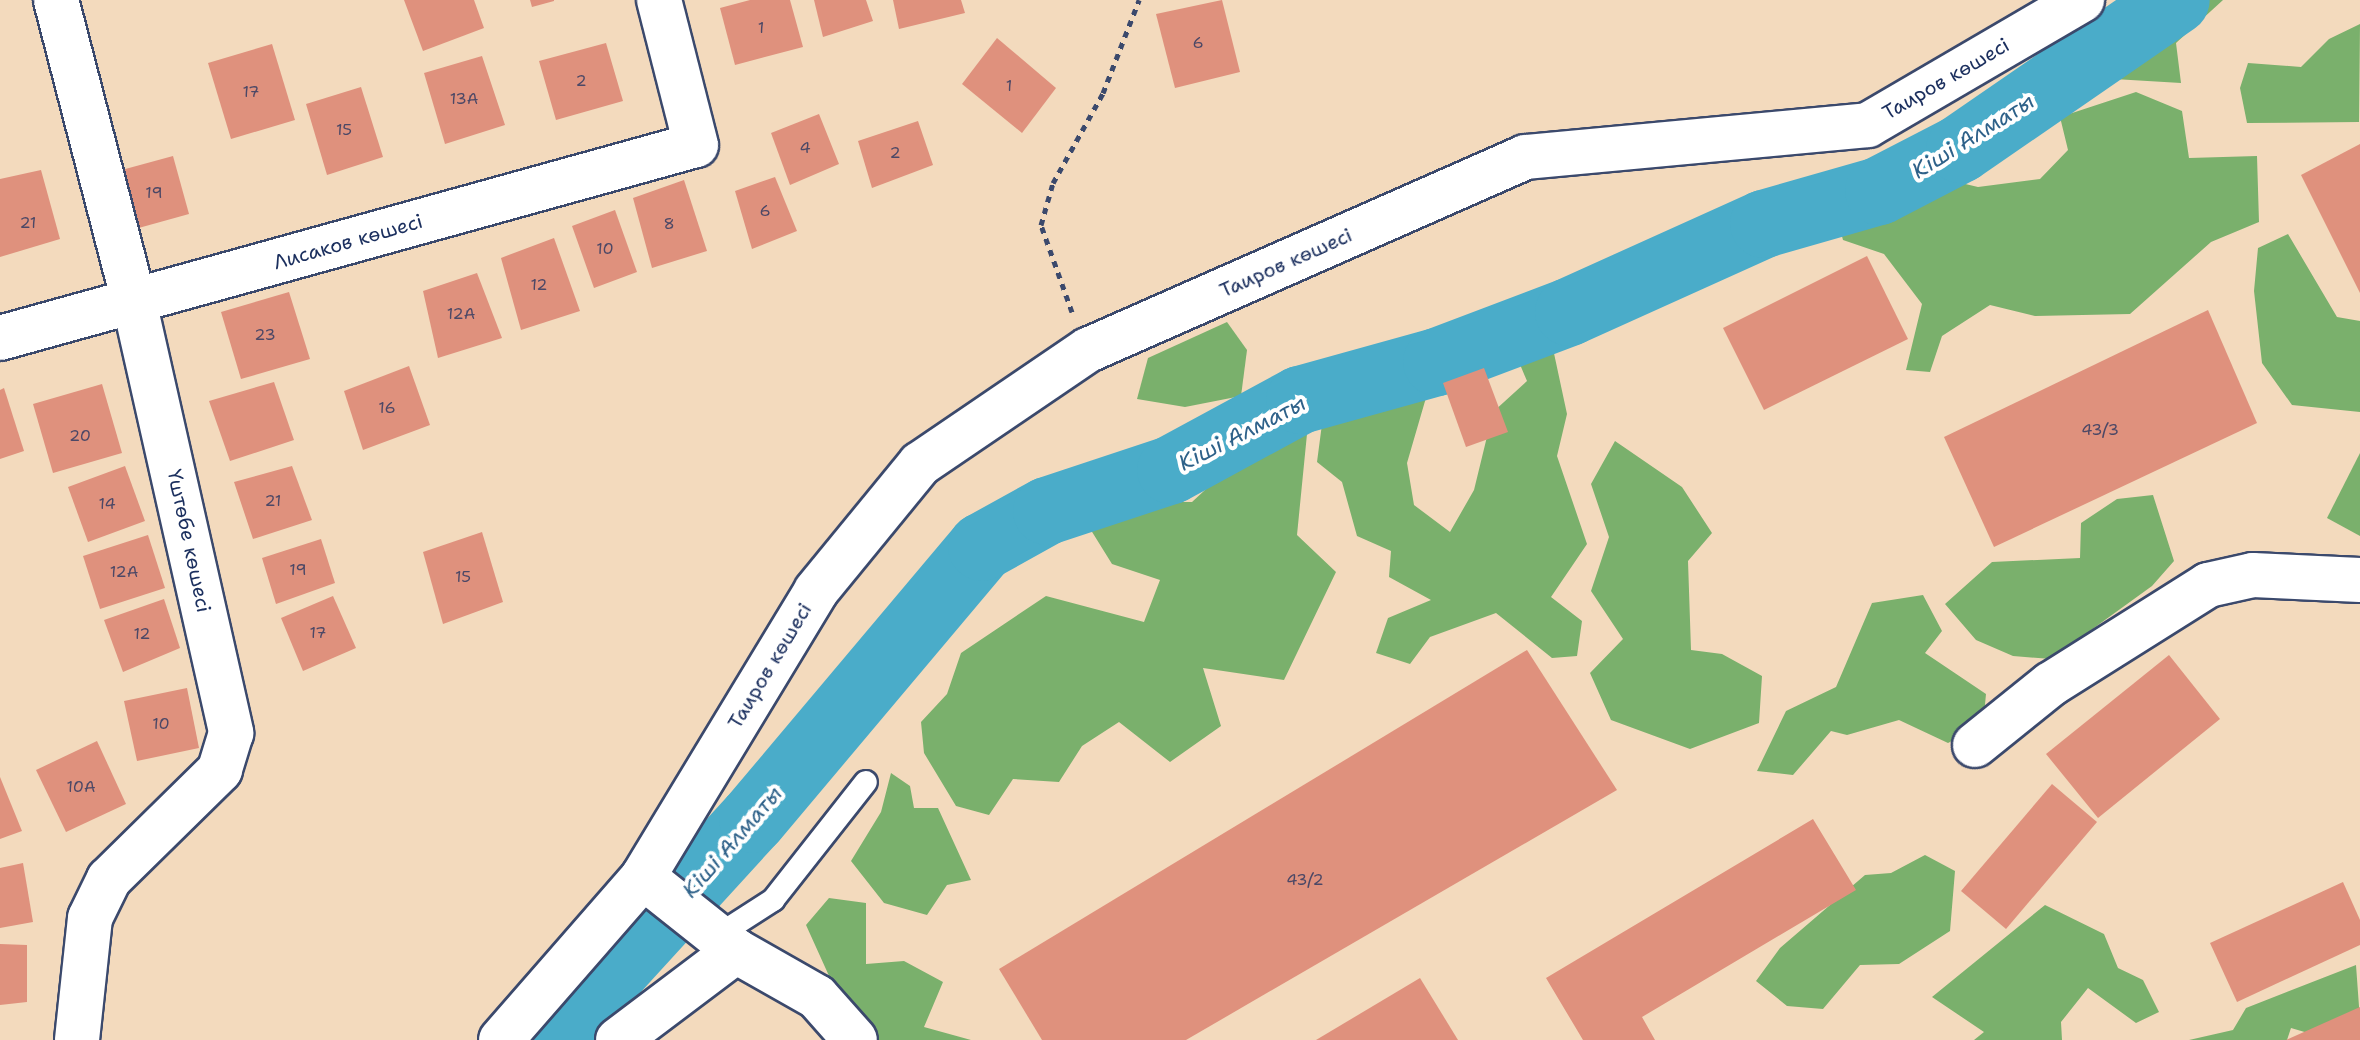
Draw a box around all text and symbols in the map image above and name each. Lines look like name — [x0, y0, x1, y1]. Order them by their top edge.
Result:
house number: 1 — [758, 18, 764, 38]
house number: 6 — [1192, 33, 1204, 53]
street label: Таиров көшесі — [1878, 33, 2014, 125]
house number: 2 — [575, 71, 587, 91]
house number: 1 — [1006, 76, 1012, 96]
house number: 17 — [242, 82, 260, 102]
water label: Кіші Алматы — [1907, 88, 2039, 184]
house number: 13А — [450, 89, 478, 109]
house number: 15 — [336, 120, 352, 140]
house number: 4 — [799, 138, 811, 158]
house number: 2 — [889, 143, 901, 163]
house number: 19 — [145, 183, 163, 203]
house number: 6 — [759, 201, 771, 221]
street label: Лисаков көшесі — [271, 209, 425, 275]
house number: 21 — [19, 213, 37, 233]
house number: 8 — [663, 214, 675, 234]
street label: Таиров көшесі — [1216, 223, 1356, 303]
house number: 10 — [596, 239, 614, 259]
house number: 12 — [530, 275, 548, 295]
house number: 12А — [447, 304, 475, 324]
house number: 23 — [254, 325, 276, 345]
water label: Кіші Алматы — [1174, 390, 1310, 476]
house number: 16 — [378, 398, 396, 418]
house number: 43/3 — [2081, 420, 2119, 440]
house number: 20 — [69, 426, 91, 446]
street label: Үштөбе көшесі — [162, 467, 216, 615]
house number: 21 — [264, 491, 282, 511]
house number: 14 — [98, 494, 116, 514]
house number: 19 — [289, 560, 307, 580]
house number: 12А — [110, 562, 138, 582]
house number: 15 — [455, 567, 471, 587]
street label: Таиров көшесі — [723, 599, 817, 733]
house number: 17 — [309, 623, 327, 643]
house number: 12 — [133, 624, 151, 644]
house number: 10 — [152, 714, 170, 734]
house number: 10А — [66, 777, 96, 797]
water label: Кіші Алматы — [676, 781, 788, 903]
house number: 43/2 — [1286, 870, 1324, 890]

